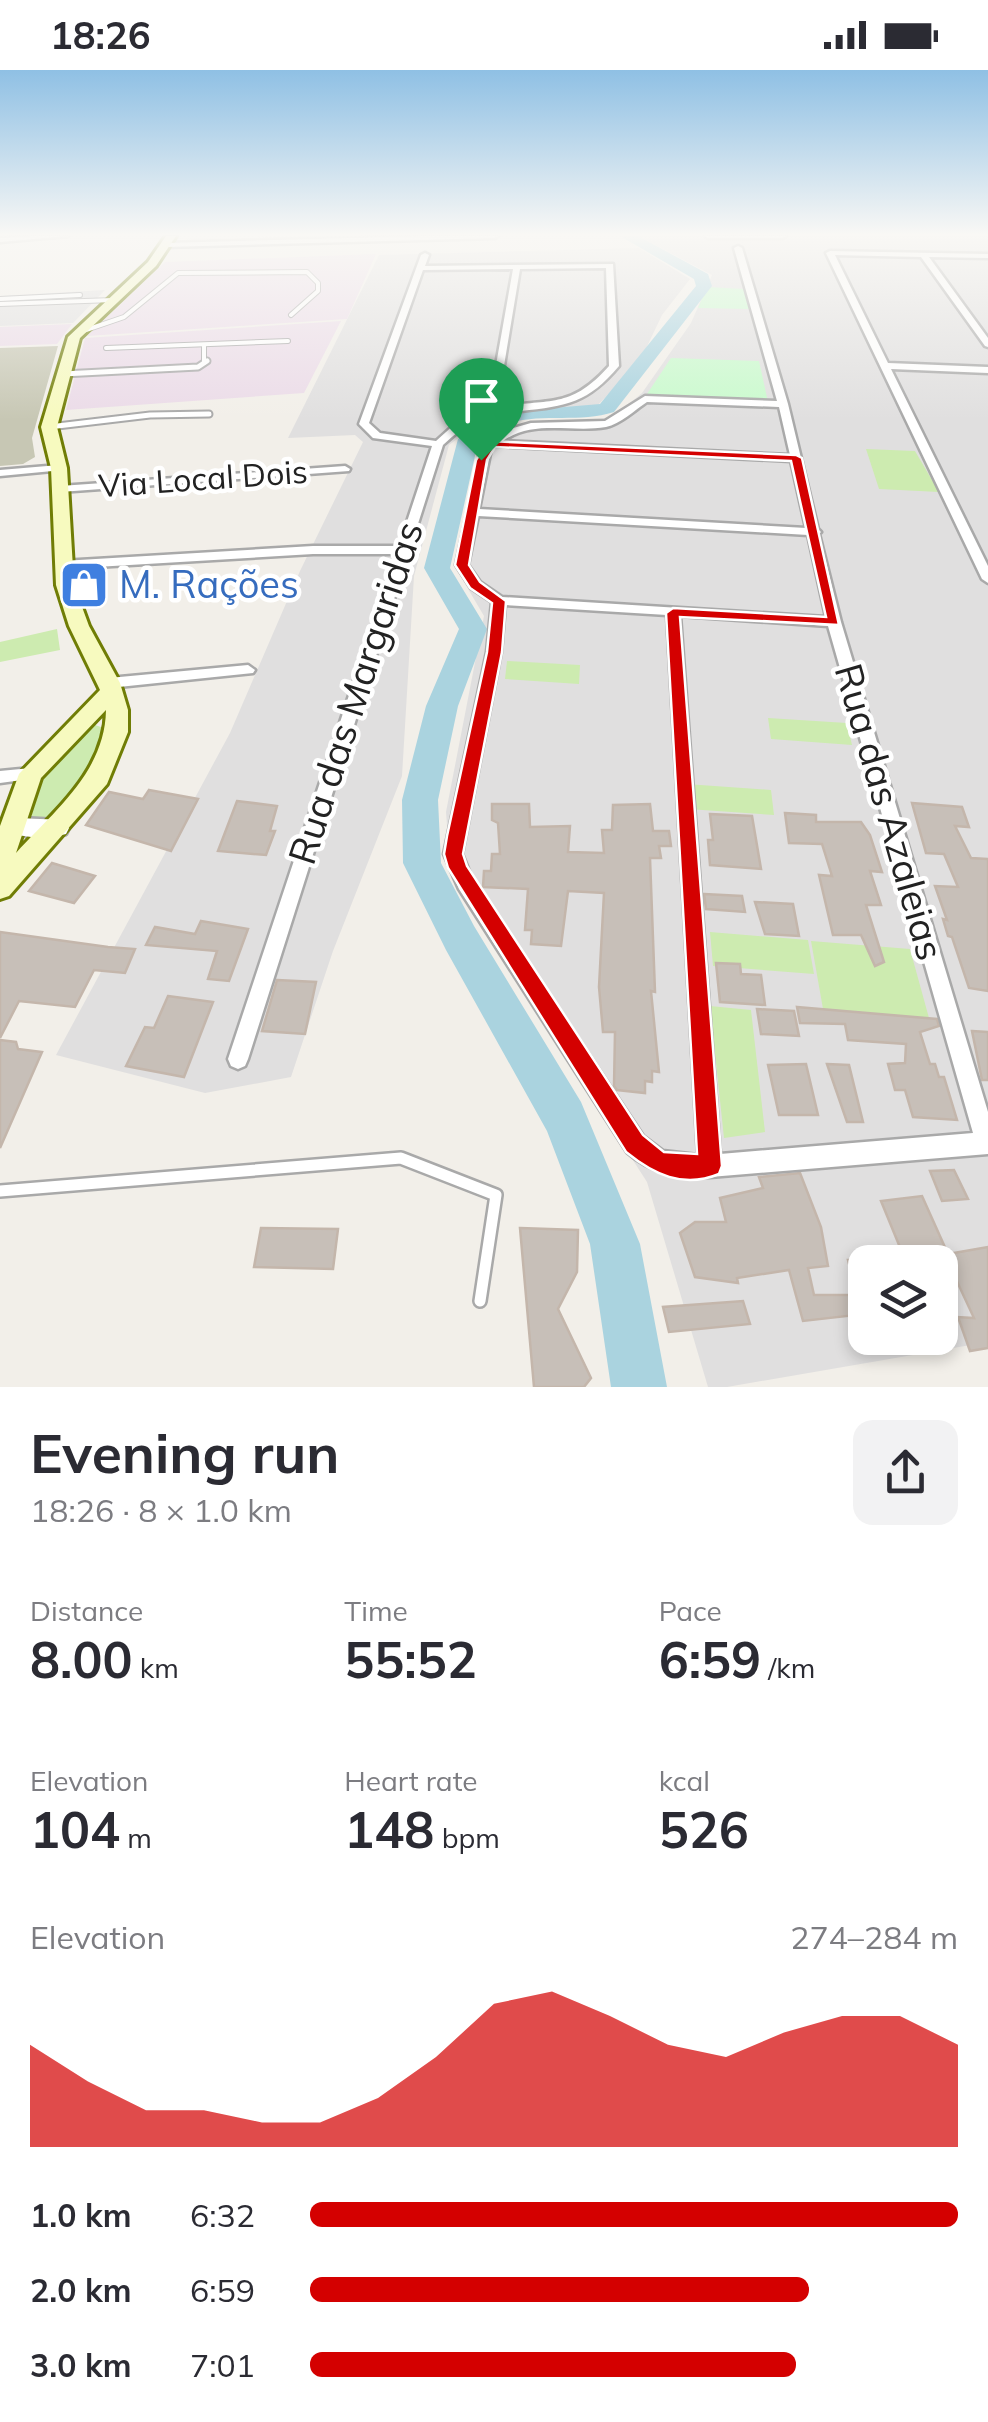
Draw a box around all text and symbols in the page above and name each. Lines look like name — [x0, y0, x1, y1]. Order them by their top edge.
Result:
text: 18:26 — [50, 11, 151, 59]
pin — [439, 358, 524, 461]
icon: arrive — [454, 373, 509, 428]
street label: Via Local Dois — [97, 451, 309, 505]
street label: Rua das Margaridas — [277, 515, 433, 870]
shop icon: M. Rações — [58, 559, 110, 611]
place label: M. Rações — [119, 560, 299, 608]
street label: Rua das Azaleias — [825, 658, 955, 965]
map controls — [848, 1245, 958, 1355]
button: layers — [848, 1245, 958, 1355]
text: Evening run — [30, 1418, 339, 1487]
button: share — [853, 1420, 958, 1525]
text: 18:26 · 8 × 1.0 km — [30, 1490, 292, 1530]
text: Distance — [30, 1593, 143, 1628]
text: Time — [344, 1593, 408, 1628]
text: Pace — [659, 1593, 722, 1628]
text: 8.00 — [30, 1628, 132, 1691]
text: 55:52 — [344, 1628, 477, 1691]
text: 6:59 — [659, 1628, 761, 1691]
text: km — [132, 1650, 179, 1685]
text: /km — [761, 1650, 815, 1685]
text: Elevation — [30, 1763, 148, 1798]
text: Heart rate — [344, 1763, 478, 1798]
text: kcal — [659, 1763, 710, 1798]
text: 104 — [30, 1798, 120, 1861]
text: 148 — [344, 1798, 434, 1861]
text: 526 — [659, 1798, 749, 1861]
text: m — [120, 1820, 152, 1855]
text: bpm — [434, 1820, 500, 1855]
text: Elevation — [30, 1917, 165, 1957]
text: 274–284 m — [790, 1917, 958, 1957]
text: 1.0 km — [30, 2195, 132, 2235]
text: 6:32 — [190, 2195, 255, 2235]
text: 2.0 km — [30, 2270, 132, 2310]
text: 6:59 — [190, 2270, 255, 2310]
text: 3.0 km — [30, 2345, 132, 2385]
text: 7:01 — [190, 2345, 255, 2385]

